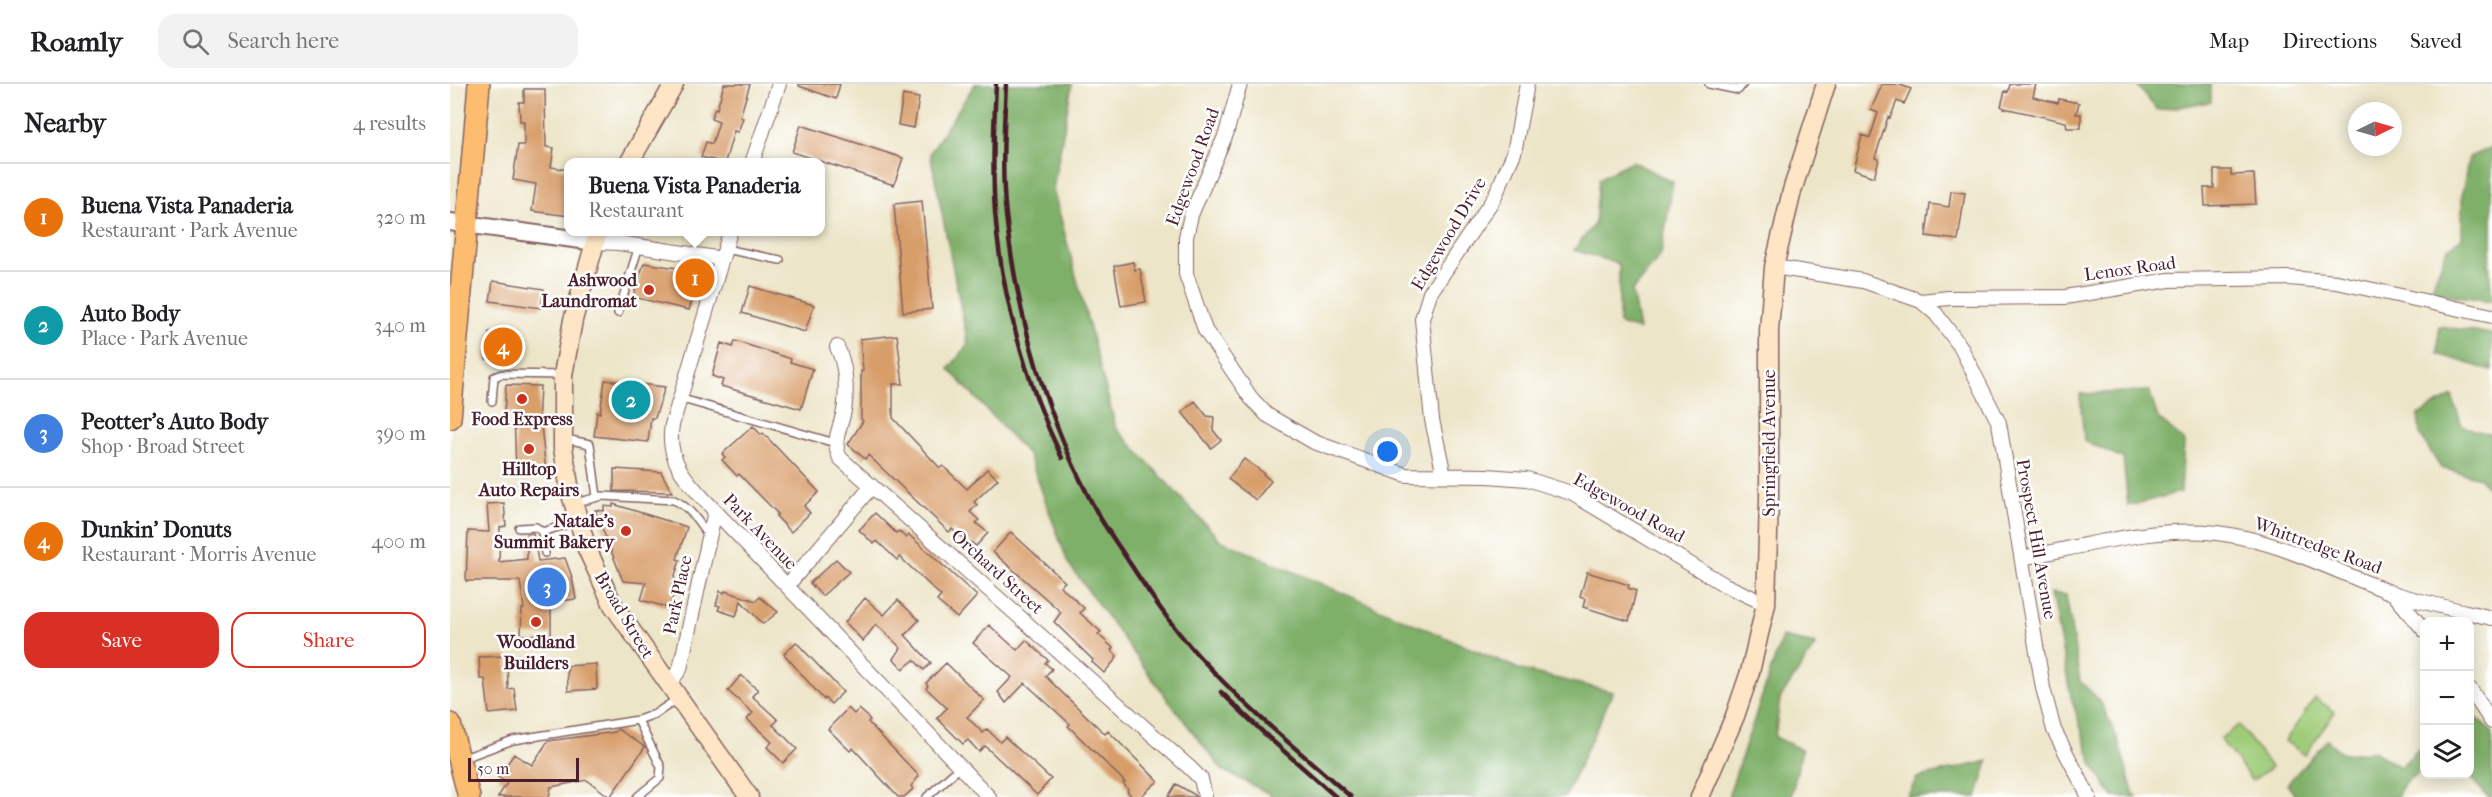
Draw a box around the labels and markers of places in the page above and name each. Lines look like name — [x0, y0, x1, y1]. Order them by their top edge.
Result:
pin: 1 — [676, 256, 714, 300]
place label: Ashwood Laundromat — [541, 270, 638, 312]
marker: Ashwood Laundromat — [642, 283, 656, 297]
pin: 4 — [484, 324, 522, 370]
pin: 2 — [612, 378, 651, 422]
marker: Food Express — [515, 392, 529, 406]
place label: Food Express — [470, 409, 573, 430]
marker: Hilltop Auto Repairs — [522, 442, 536, 456]
place label: Hilltop Auto Repairs — [478, 459, 580, 501]
place label: Natale's Summit Bakery — [494, 511, 615, 553]
marker: Natale's Summit Bakery — [619, 524, 633, 538]
pin: 3 — [528, 564, 566, 610]
marker: Woodland Builders — [529, 615, 543, 629]
place label: Woodland Builders — [496, 632, 576, 674]

